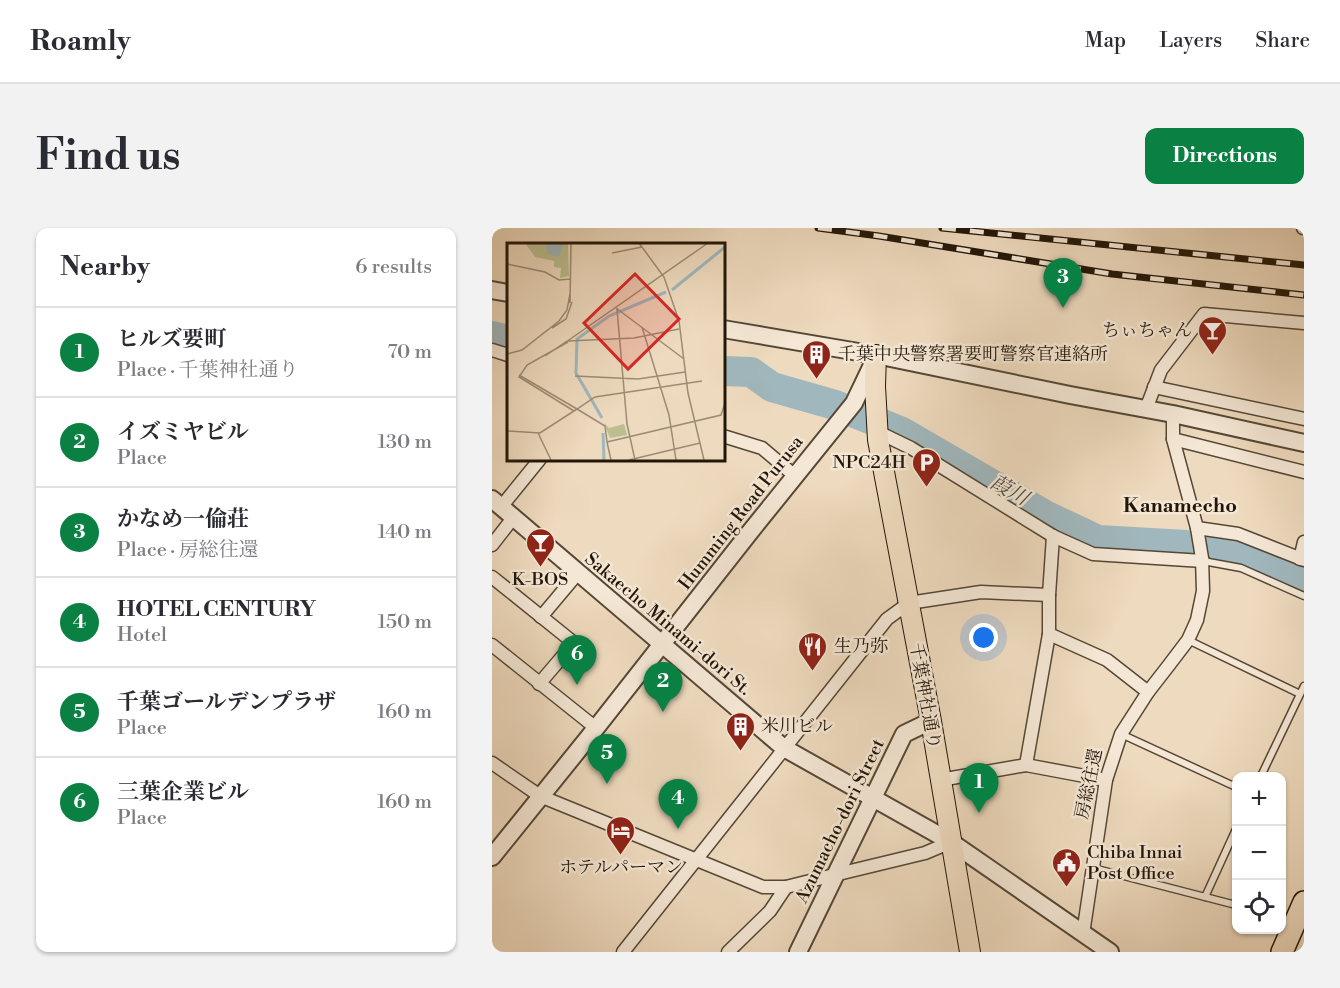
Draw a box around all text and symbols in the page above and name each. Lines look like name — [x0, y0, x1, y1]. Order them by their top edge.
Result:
text: Roamly — [30, 24, 131, 59]
text: Map — [1085, 28, 1126, 54]
text: Layers — [1159, 28, 1222, 54]
text: Share — [1255, 28, 1310, 54]
button: Directions — [1145, 128, 1304, 184]
text: Find us — [36, 130, 180, 183]
inset map — [507, 243, 724, 460]
text: Nearby — [60, 251, 150, 283]
text: 6 results — [355, 255, 432, 280]
pin: 3 — [1044, 259, 1082, 308]
bar icon: ちぃちゃん — [1197, 314, 1229, 356]
place label: ちぃちゃん — [1102, 319, 1192, 342]
text: ヒルズ要町 — [117, 326, 226, 353]
building icon: 千葉中央警察署要町警察官連絡所 — [801, 338, 833, 380]
text: 1 — [75, 340, 84, 365]
text: 70 m — [388, 340, 432, 365]
place label: 千葉中央警察署要町警察官連絡所 — [838, 343, 1108, 366]
text: Place · 千葉神社通り — [117, 358, 298, 383]
text: イズミヤビル — [117, 419, 249, 446]
text: 2 — [73, 430, 86, 455]
text: 130 m — [377, 430, 432, 455]
street label: Humming Road Purusa — [674, 431, 809, 595]
text: Place — [117, 446, 167, 471]
parking icon: NPC24H — [911, 446, 943, 488]
place label: NPC24H — [832, 451, 907, 474]
water label: 葭川 — [985, 470, 1034, 513]
district label: Kanamecho — [1123, 494, 1237, 519]
text: かなめ一倫荘 — [117, 506, 249, 533]
text: 3 — [73, 520, 86, 545]
text: 140 m — [377, 520, 432, 545]
bar icon: K-BOS — [524, 526, 556, 568]
text: Place · 房総往還 — [117, 538, 258, 563]
street label: Sakaecho Minami-dori St. — [580, 548, 756, 700]
place label: K-BOS — [512, 568, 568, 591]
text: HOTEL CENTURY — [117, 596, 316, 623]
text: 4 — [73, 610, 86, 635]
text: 150 m — [377, 610, 432, 635]
text: Hotel — [117, 623, 167, 648]
your location — [969, 623, 998, 652]
restaurant icon: 生乃弥 — [797, 630, 829, 672]
place label: 生乃弥 — [834, 635, 888, 658]
pin: 6 — [558, 636, 596, 685]
street label: 千葉神社通り — [904, 641, 946, 751]
pin: 2 — [644, 662, 682, 712]
text: 千葉ゴールデンプラザ — [117, 689, 336, 716]
text: 5 — [73, 700, 86, 725]
text: 160 m — [377, 700, 432, 725]
building icon: 米川ビル — [724, 710, 756, 752]
place label: 米川ビル — [761, 715, 833, 738]
text: Place — [117, 716, 167, 741]
pin: 5 — [588, 734, 626, 784]
street label: Azumacho-dori Street — [790, 734, 890, 908]
street label: 房総往還 — [1070, 746, 1108, 822]
pin: 1 — [960, 764, 998, 813]
map controls — [1232, 772, 1286, 934]
button: + — [1232, 772, 1286, 826]
text: 三葉企業ビル — [117, 779, 249, 806]
pin: 4 — [658, 780, 698, 829]
text: 6 — [73, 790, 86, 815]
text: 160 m — [377, 790, 432, 815]
text: Place — [117, 806, 167, 831]
hotel icon: ホテルパーマン — [605, 814, 637, 856]
button: − — [1232, 826, 1286, 880]
place label: Chiba Innai Post Office — [1087, 841, 1182, 885]
public building icon: Chiba Innai Post Office — [1050, 846, 1082, 888]
place label: ホテルパーマン — [559, 856, 683, 879]
button: locate — [1232, 880, 1286, 934]

